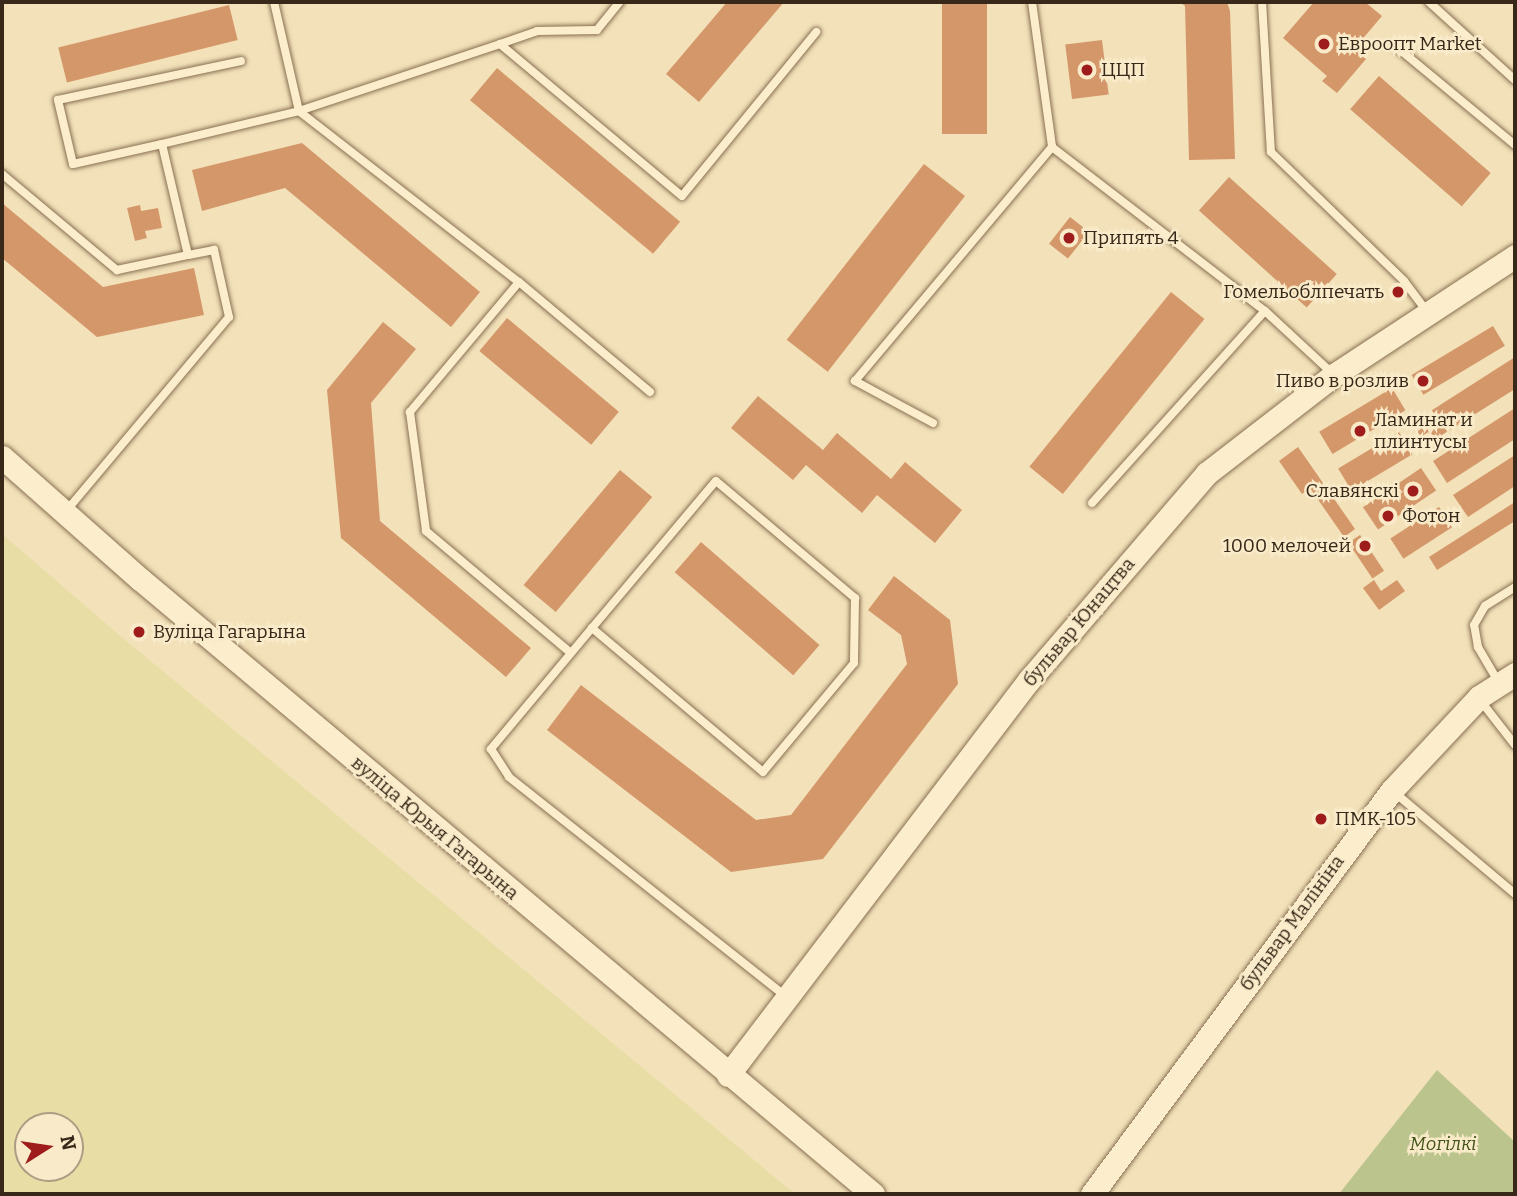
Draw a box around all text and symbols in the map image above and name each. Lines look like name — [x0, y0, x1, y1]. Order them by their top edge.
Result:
place label: Евроопт Market — [1338, 33, 1482, 55]
marker: Евроопт Market — [1316, 36, 1332, 52]
place label: ЦЦП — [1101, 59, 1145, 81]
marker: ЦЦП — [1079, 62, 1095, 78]
place label: Припять 4 — [1083, 227, 1179, 249]
marker: Припять 4 — [1061, 230, 1077, 246]
place label: Гомельоблпечать — [1223, 281, 1384, 303]
marker: Гомельоблпечать — [1390, 284, 1406, 300]
place label: Пиво в розлив — [1276, 370, 1409, 392]
marker: Пиво в розлив — [1415, 373, 1431, 389]
place label: Ламинат и плинтусы — [1374, 409, 1473, 453]
marker: Ламинат и плинтусы — [1352, 423, 1368, 439]
place label: Славянскі — [1305, 480, 1399, 502]
marker: Славянскі — [1405, 483, 1421, 499]
place label: Фотон — [1402, 505, 1460, 527]
marker: Фотон — [1380, 508, 1396, 524]
place label: 1000 мелочей — [1223, 535, 1351, 557]
marker: 1000 мелочей — [1357, 538, 1373, 554]
street label: бульвар Юнацтва — [1018, 553, 1140, 691]
place label: Вуліца Гагарына — [153, 621, 306, 643]
marker: Вуліца Гагарына — [131, 624, 147, 640]
street label: вуліца Юрыя Гагарына — [347, 751, 523, 905]
place label: ПМК-105 — [1335, 808, 1416, 830]
marker: ПМК-105 — [1313, 811, 1329, 827]
street label: бульвар Малініна — [1235, 851, 1349, 995]
north arrow — [14, 1112, 84, 1182]
text: N — [55, 1133, 81, 1153]
park label: Могілкі — [1409, 1133, 1477, 1155]

